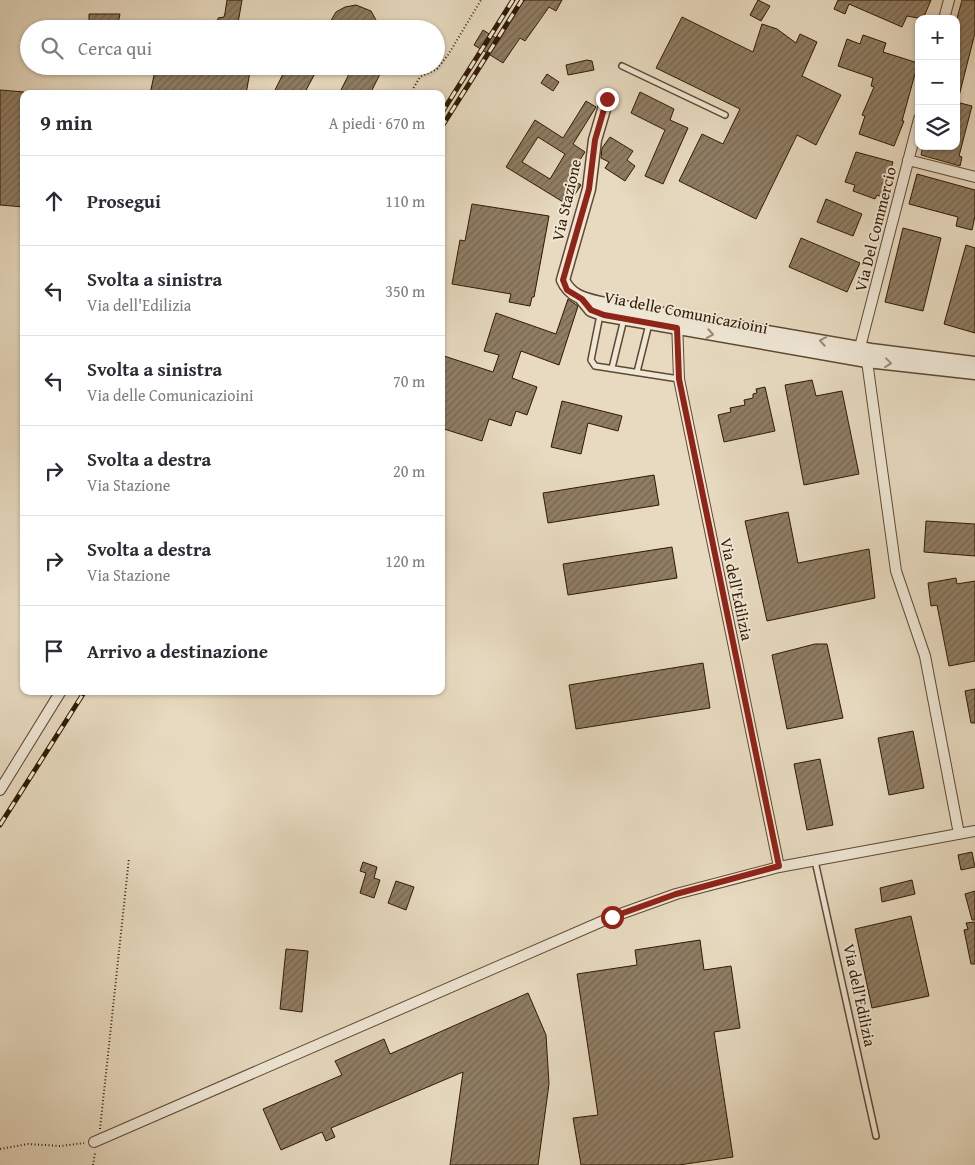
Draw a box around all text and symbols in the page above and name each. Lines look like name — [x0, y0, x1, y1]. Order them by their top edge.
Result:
map controls — [915, 15, 960, 150]
button: + — [915, 15, 960, 60]
search box — [20, 20, 445, 75]
icon: search — [38, 34, 66, 62]
text: Cerca qui — [78, 34, 152, 62]
button: − — [915, 60, 960, 105]
route end — [596, 88, 619, 111]
button: layers — [915, 105, 960, 150]
text: 9 min — [40, 107, 92, 138]
text: A piedi · 670 m — [329, 111, 425, 135]
street label: Via Stazione — [545, 157, 587, 243]
street label: Via Del Commercio — [848, 164, 902, 294]
icon: ahead — [40, 187, 68, 215]
text: Prosegui — [87, 187, 161, 215]
text: 110 m — [385, 189, 425, 213]
text: Svolta a sinistra — [87, 265, 222, 293]
icon: left — [40, 277, 68, 305]
text: 350 m — [385, 279, 425, 303]
street label: Via delle Comunicazioini — [602, 284, 770, 340]
text: Via dell'Edilizia — [87, 293, 191, 317]
one-way arrow — [706, 328, 714, 338]
one-way arrow — [818, 337, 827, 347]
text: Svolta a sinistra — [87, 355, 222, 383]
one-way arrow — [884, 357, 892, 368]
icon: left — [40, 367, 68, 395]
text: 70 m — [393, 369, 425, 393]
text: Via delle Comunicazioini — [87, 383, 253, 407]
text: Svolta a destra — [87, 445, 211, 473]
icon: right — [40, 457, 68, 485]
text: 20 m — [393, 459, 425, 483]
text: Via Stazione — [87, 473, 170, 497]
text: Svolta a destra — [87, 535, 211, 563]
street label: Via dell'Edilizia — [714, 535, 760, 643]
icon: right — [40, 547, 68, 575]
text: 120 m — [385, 549, 425, 573]
text: Via Stazione — [87, 563, 170, 587]
icon: arrive — [40, 637, 68, 665]
text: Arrivo a destinazione — [87, 637, 268, 665]
route start — [601, 906, 624, 929]
street label: Via dell'Edilizia — [837, 941, 883, 1049]

